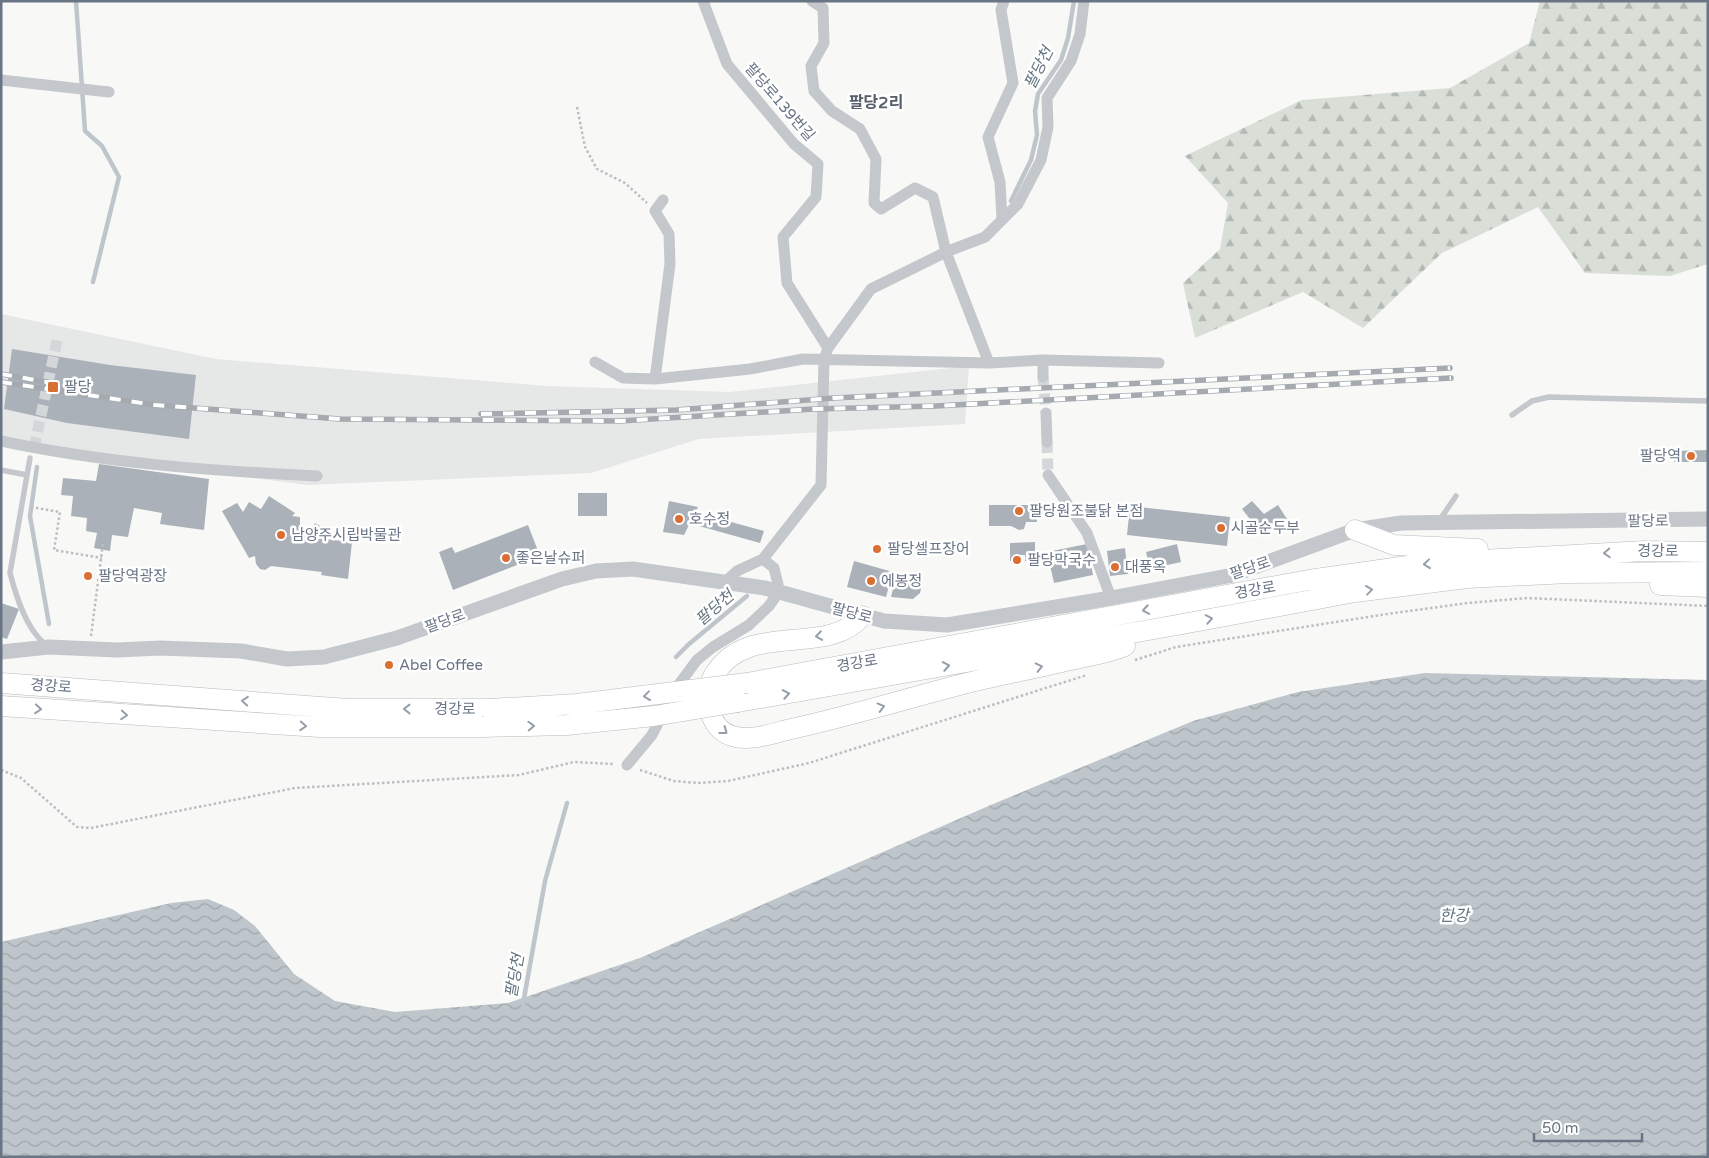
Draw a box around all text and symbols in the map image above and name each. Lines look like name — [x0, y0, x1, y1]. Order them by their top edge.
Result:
water label: 팔당천 — [1020, 42, 1059, 92]
street label: 팔당로139번길 — [741, 59, 819, 145]
district label: 팔당2리 — [849, 93, 903, 113]
place label: 팔당 — [64, 378, 92, 396]
marker: 팔당 — [46, 380, 60, 394]
place label: 팔당역 — [1640, 447, 1681, 465]
marker: 팔당역 — [1685, 450, 1697, 462]
place label: 팔당원조불닭 본점 — [1029, 502, 1143, 520]
marker: 팔당원조불닭 본점 — [1013, 505, 1025, 517]
place label: 호수정 — [689, 510, 730, 528]
street label: 팔당로 — [1627, 512, 1669, 530]
marker: 호수정 — [673, 513, 685, 525]
place label: 시골순두부 — [1231, 519, 1300, 537]
marker: 시골순두부 — [1215, 522, 1227, 534]
place label: 남양주시립박물관 — [291, 526, 402, 544]
marker: 남양주시립박물관 — [275, 529, 287, 541]
place label: 팔당셀프장어 — [887, 540, 970, 558]
street label: 경강로 — [1637, 542, 1679, 560]
marker: 팔당셀프장어 — [871, 543, 883, 555]
one-way arrow — [1602, 547, 1610, 558]
place label: 좋은날슈퍼 — [516, 549, 585, 567]
place label: 팔당막국수 — [1027, 551, 1096, 569]
marker: 좋은날슈퍼 — [500, 552, 512, 564]
street label: 팔당로 — [1227, 553, 1273, 583]
marker: 팔당막국수 — [1011, 554, 1023, 566]
place label: 대풍옥 — [1125, 558, 1166, 576]
one-way arrow — [1423, 558, 1431, 569]
marker: 대풍옥 — [1109, 561, 1121, 573]
place label: 팔당역광장 — [98, 567, 167, 585]
marker: 팔당역광장 — [82, 570, 94, 582]
place label: 에봉정 — [881, 572, 922, 590]
marker: 에봉정 — [865, 575, 877, 587]
street label: 경강로 — [1233, 578, 1277, 602]
water label: 팔당천 — [692, 584, 740, 630]
one-way arrow — [1365, 585, 1373, 596]
street label: 팔당로 — [830, 599, 874, 627]
street label: 팔당로 — [422, 605, 468, 637]
one-way arrow — [1141, 605, 1150, 615]
one-way arrow — [1205, 615, 1214, 625]
one-way arrow — [815, 630, 824, 640]
street label: 경강로 — [835, 651, 879, 675]
place label: Abel Coffee — [399, 656, 483, 674]
marker: Abel Coffee — [383, 659, 395, 671]
one-way arrow — [942, 661, 950, 671]
one-way arrow — [1034, 662, 1043, 673]
street label: 경강로 — [30, 676, 72, 696]
one-way arrow — [781, 689, 790, 699]
one-way arrow — [643, 690, 651, 701]
one-way arrow — [240, 696, 248, 707]
street label: 경강로 — [434, 700, 476, 718]
one-way arrow — [877, 702, 886, 713]
one-way arrow — [34, 704, 42, 715]
one-way arrow — [402, 704, 410, 714]
one-way arrow — [120, 710, 128, 721]
one-way arrow — [300, 721, 308, 732]
one-way arrow — [528, 721, 535, 731]
one-way arrow — [718, 725, 728, 734]
water label: 한강 — [1439, 906, 1471, 926]
water label: 팔당천 — [501, 950, 529, 999]
scale bar — [1534, 1110, 1642, 1142]
text: 50 m — [1542, 1119, 1579, 1137]

